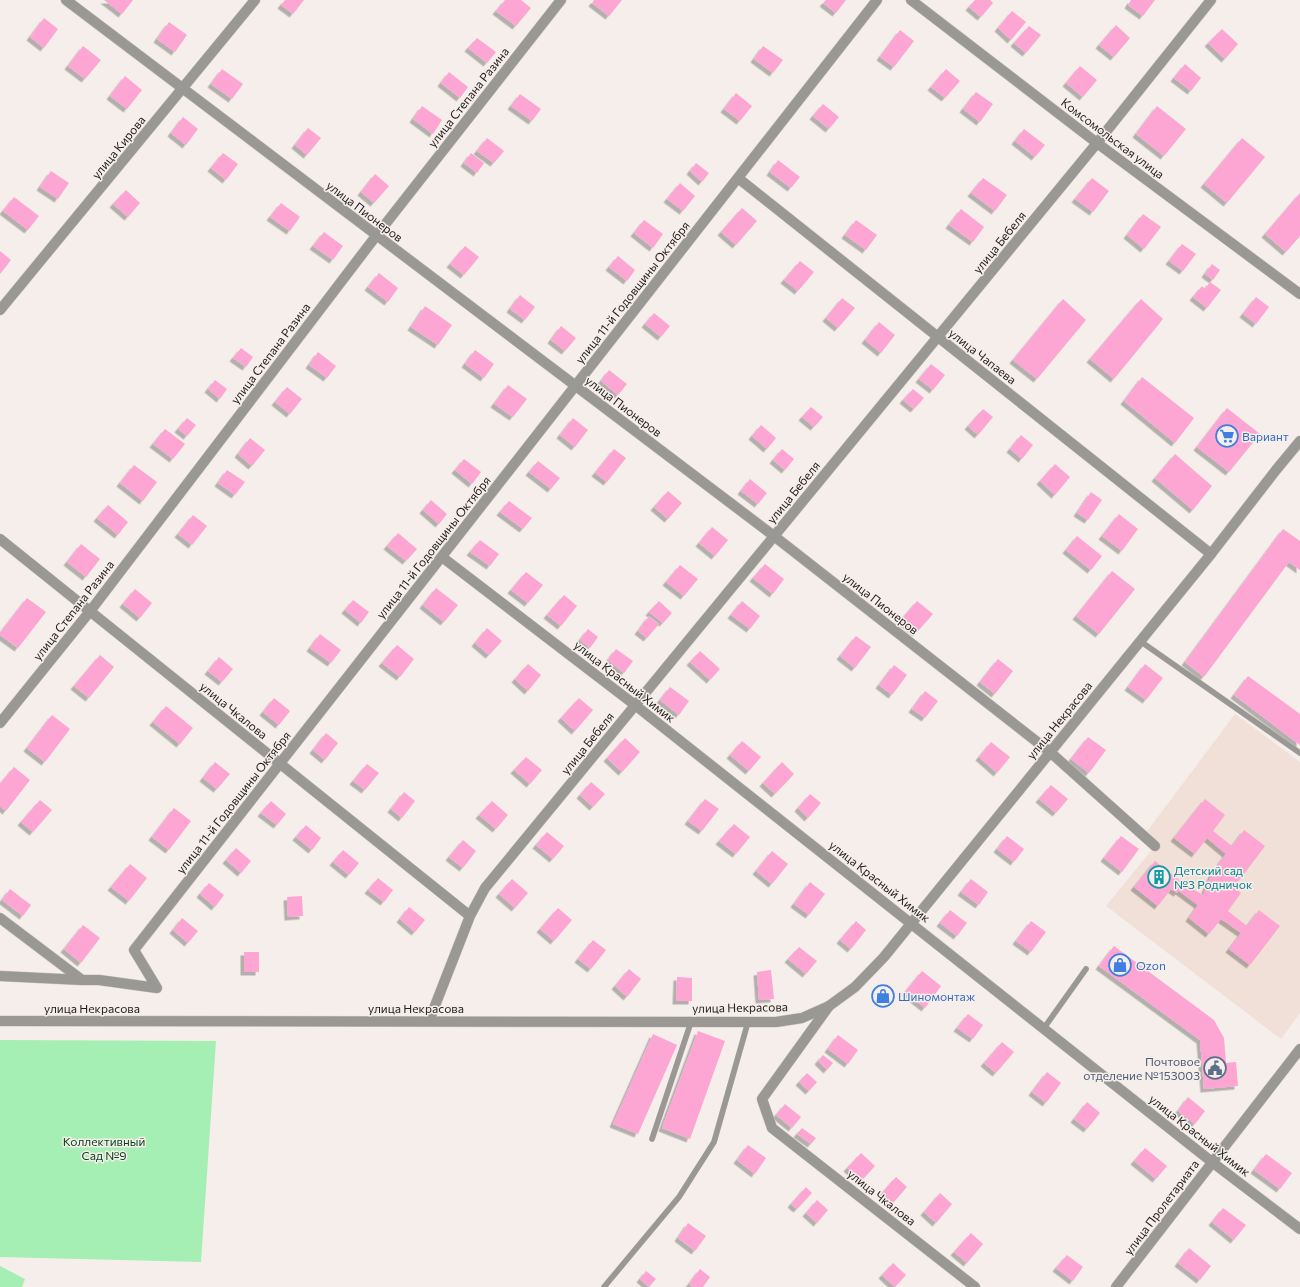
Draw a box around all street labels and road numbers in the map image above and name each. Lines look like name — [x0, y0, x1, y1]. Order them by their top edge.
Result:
street label: улица Степана Разина — [425, 44, 511, 150]
street label: Комсомольская улица — [1059, 95, 1167, 181]
street label: улица Кирова — [88, 113, 148, 181]
street label: улица Пионеров — [324, 178, 406, 244]
street label: улица Бебеля — [970, 208, 1028, 276]
street label: улица 11-й Годовщины Октября — [572, 218, 692, 366]
street label: улица Степана Разина — [227, 300, 313, 406]
street label: улица Чапаева — [947, 325, 1019, 387]
street label: улица Пионеров — [583, 373, 665, 439]
street label: улица Бебеля — [764, 458, 822, 526]
street label: улица 11-й Годовщины Октября — [373, 473, 493, 621]
street label: улица Степана Разина — [30, 557, 116, 663]
street label: улица Пионеров — [840, 569, 922, 637]
street label: улица Красный Химик — [572, 637, 679, 725]
street label: улица Некрасова — [1023, 678, 1095, 762]
street label: улица Чкалова — [198, 679, 270, 741]
street label: улица Бебеля — [558, 709, 616, 777]
street label: улица 11-й Годовщины Октября — [173, 728, 293, 876]
street label: улица Красный Химик — [827, 837, 934, 925]
street label: улица Некрасова — [692, 999, 788, 1015]
street label: улица Некрасова — [44, 1001, 140, 1015]
street label: улица Некрасова — [368, 1001, 464, 1015]
street label: улица Красный Химик — [1147, 1091, 1254, 1179]
street label: улица Пролетариата — [1121, 1157, 1201, 1257]
street label: улица Чкалова — [845, 1166, 919, 1228]

